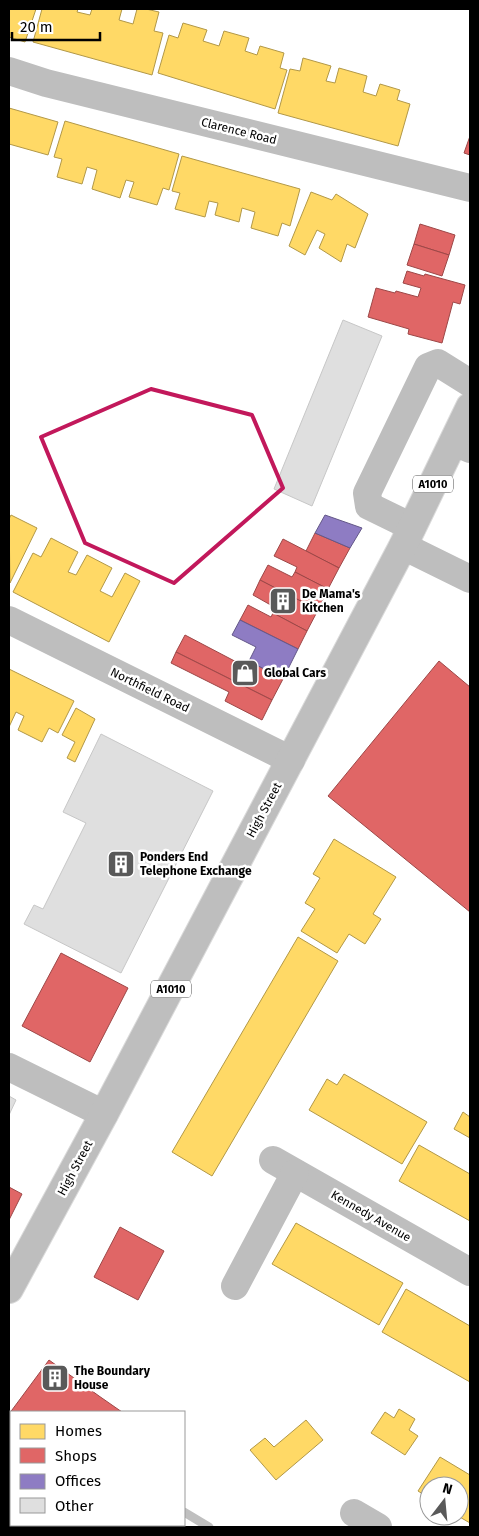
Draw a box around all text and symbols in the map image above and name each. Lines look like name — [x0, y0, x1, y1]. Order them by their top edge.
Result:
scale bar — [12, 10, 100, 42]
text: 20 m — [20, 18, 53, 36]
street label: Clarence Road — [200, 115, 278, 147]
road number: A1010 — [413, 476, 453, 492]
building icon: De Mama's Kitchen — [268, 586, 298, 616]
place label: De Mama's Kitchen — [302, 587, 361, 615]
shop icon: Global Cars — [230, 658, 260, 688]
street label: Northfield Road — [108, 665, 192, 715]
place label: Global Cars — [264, 666, 326, 680]
street label: High Street — [244, 779, 285, 840]
building icon: Ponders End Telephone Exchange — [106, 849, 136, 879]
place label: Ponders End Telephone Exchange — [140, 850, 252, 878]
road number: A1010 — [151, 981, 191, 998]
street label: High Street — [55, 1137, 96, 1198]
street label: Kennedy Avenue — [328, 1187, 414, 1245]
building icon: The Boundary House — [40, 1363, 70, 1393]
place label: The Boundary House — [74, 1364, 151, 1392]
legend — [10, 1411, 185, 1526]
text: Homes — [55, 1422, 102, 1440]
text: Shops — [55, 1447, 97, 1465]
text: Offices — [55, 1472, 101, 1490]
north arrow — [419, 1476, 469, 1526]
text: N — [441, 1480, 454, 1498]
text: Other — [55, 1497, 94, 1515]

